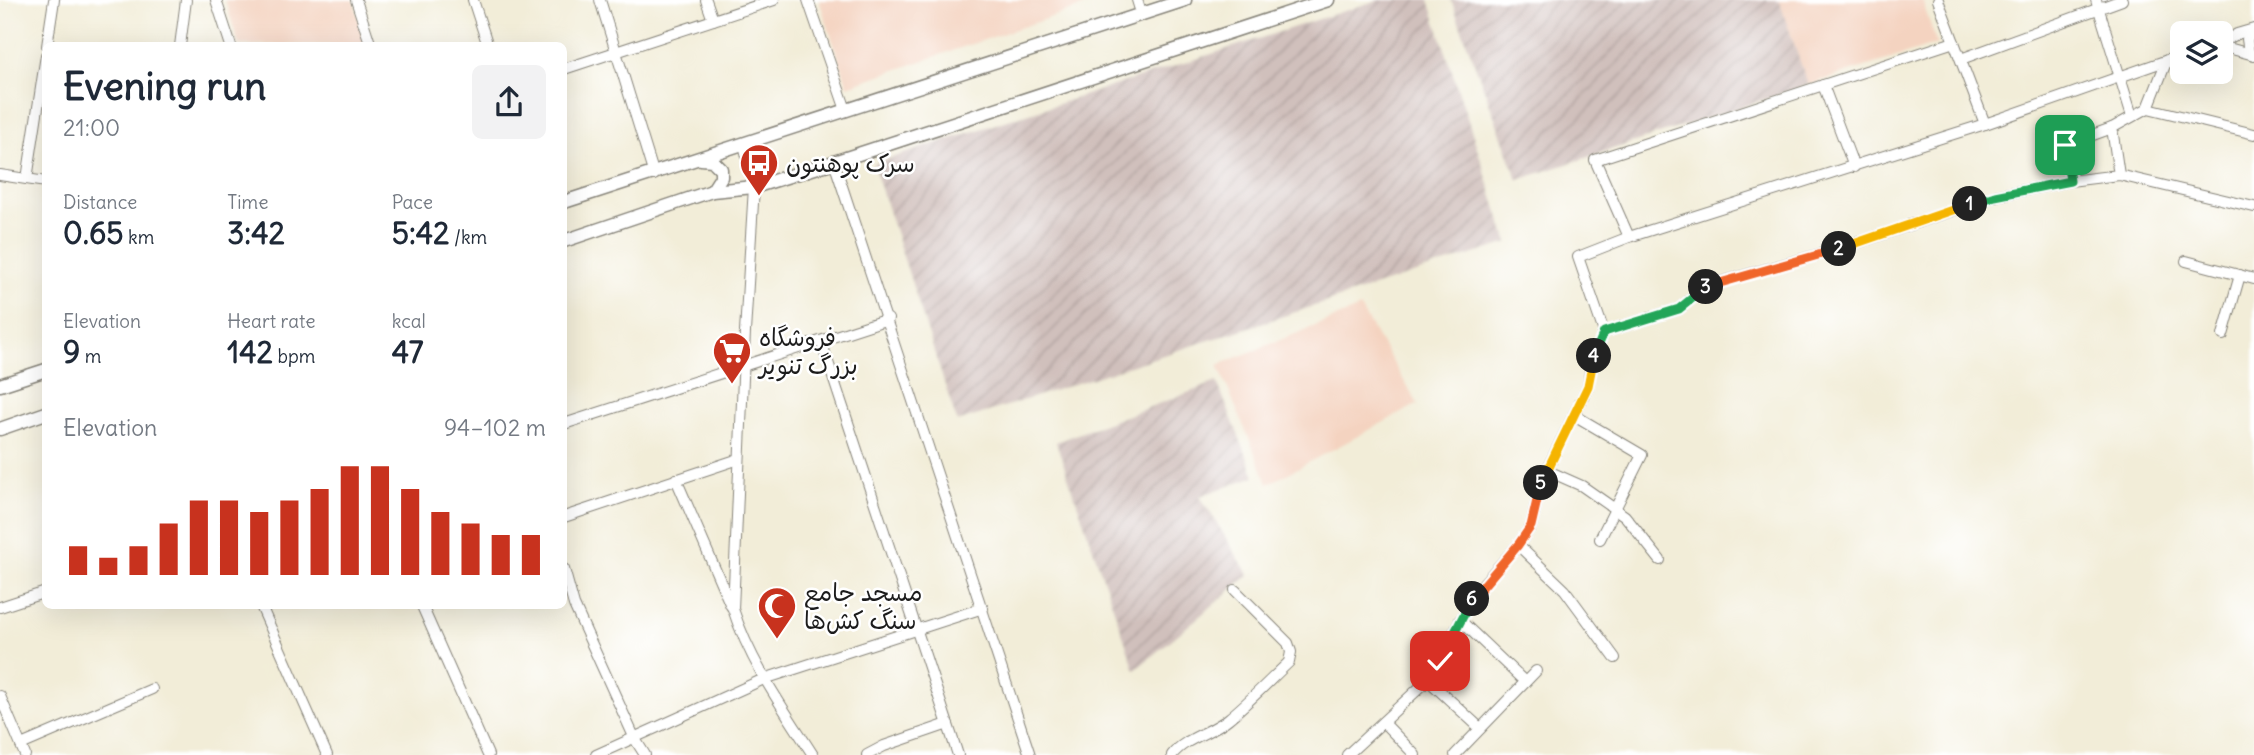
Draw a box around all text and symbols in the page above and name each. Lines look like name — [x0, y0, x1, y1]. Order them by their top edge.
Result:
map controls — [2170, 21, 2233, 84]
button: layers — [2170, 21, 2233, 84]
text: Evening run — [63, 63, 266, 110]
button: share — [472, 65, 546, 139]
text: 21:00 — [63, 113, 120, 142]
pin — [2035, 115, 2095, 175]
icon: arrive — [2046, 126, 2084, 164]
bus stop icon: سرک پوهنتون — [738, 142, 780, 197]
place label: سرک پوهنتون — [786, 148, 915, 180]
pin: 1 — [1952, 186, 1988, 222]
text: Distance — [63, 190, 137, 214]
text: Time — [227, 190, 268, 214]
text: Pace — [392, 190, 433, 214]
text: 1 — [1966, 191, 1973, 215]
text: 0.65 — [63, 214, 124, 252]
text: 3:42 — [227, 214, 285, 252]
text: 5:42 — [392, 214, 449, 252]
text: km — [124, 225, 154, 249]
text: /km — [449, 225, 487, 249]
pin: 2 — [1822, 232, 1856, 266]
text: 2 — [1833, 236, 1844, 260]
pin: 3 — [1688, 270, 1724, 304]
text: 3 — [1700, 274, 1711, 298]
text: Elevation — [63, 309, 141, 333]
text: Heart rate — [227, 309, 315, 333]
text: kcal — [392, 309, 426, 333]
place label: فروشگاه بزرگ تنویر — [757, 322, 858, 382]
supermarket icon: فروشگاه بزرگ تنویر — [711, 330, 753, 385]
text: 9 — [63, 333, 80, 371]
text: 142 — [227, 333, 273, 371]
text: 47 — [392, 333, 423, 371]
pin: 4 — [1576, 338, 1612, 374]
text: 4 — [1588, 343, 1599, 367]
text: m — [80, 344, 101, 368]
text: bpm — [273, 344, 316, 368]
text: Elevation — [63, 413, 157, 442]
text: 94–102 m — [444, 413, 546, 442]
pin: 5 — [1524, 466, 1558, 500]
text: 5 — [1535, 470, 1546, 494]
place label: مسجد جامع سنگ کش‌ها — [804, 577, 923, 635]
pin: 6 — [1454, 582, 1490, 616]
mosque icon: مسجد جامع سنگ کش‌ها — [756, 585, 798, 640]
text: 6 — [1466, 586, 1477, 610]
pin — [1410, 631, 1470, 691]
icon: check — [1421, 642, 1459, 680]

